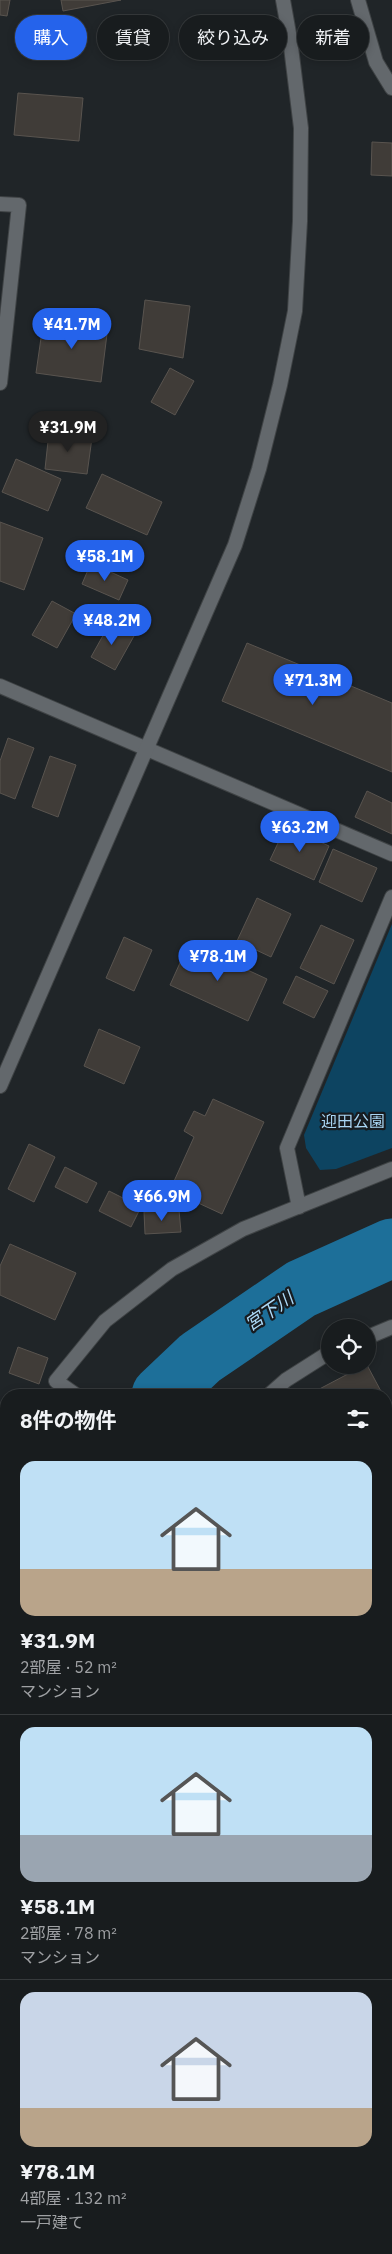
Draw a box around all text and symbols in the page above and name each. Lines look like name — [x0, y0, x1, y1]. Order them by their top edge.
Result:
chip: 購入 — [15, 15, 87, 60]
chip: 賃貸 — [97, 15, 169, 60]
chip: 絞り込み — [179, 15, 287, 60]
chip: 新着 — [297, 15, 369, 60]
pin: ¥41.7M — [31, 308, 113, 350]
text: ¥41.7M — [43, 314, 101, 334]
pin: ¥31.9M — [27, 410, 109, 453]
text: ¥31.9M — [39, 417, 97, 437]
pin: ¥58.1M — [64, 540, 146, 582]
text: ¥58.1M — [76, 546, 134, 566]
pin: ¥48.2M — [71, 604, 153, 646]
text: ¥48.2M — [83, 610, 141, 630]
pin: ¥71.3M — [272, 664, 354, 706]
text: ¥71.3M — [284, 670, 342, 690]
pin: ¥63.2M — [259, 810, 341, 853]
text: ¥63.2M — [271, 817, 329, 837]
pin: ¥78.1M — [177, 940, 259, 982]
text: ¥78.1M — [189, 946, 247, 966]
park label: 迎田公園 — [321, 1111, 385, 1131]
pin: ¥66.9M — [121, 1180, 203, 1222]
text: ¥66.9M — [133, 1186, 191, 1206]
water label: 宮下川 — [240, 1285, 299, 1336]
map controls — [321, 1319, 376, 1374]
button: locate — [321, 1319, 376, 1374]
icon: filters — [344, 1405, 372, 1433]
text: 8件の物件 — [20, 1406, 117, 1434]
icon: home — [151, 1494, 241, 1584]
text: ¥31.9M — [20, 1626, 95, 1654]
text: 2部屋 · 52 m² — [20, 1657, 117, 1677]
text: マンション — [20, 1681, 100, 1701]
icon: home — [151, 1759, 241, 1849]
text: ¥58.1M — [20, 1892, 95, 1920]
text: 2部屋 · 78 m² — [20, 1923, 117, 1943]
text: マンション — [20, 1947, 100, 1967]
icon: home — [151, 2024, 241, 2114]
text: ¥78.1M — [20, 2157, 95, 2185]
text: 4部屋 · 132 m² — [20, 2188, 126, 2208]
text: 一戸建て — [20, 2212, 84, 2232]

